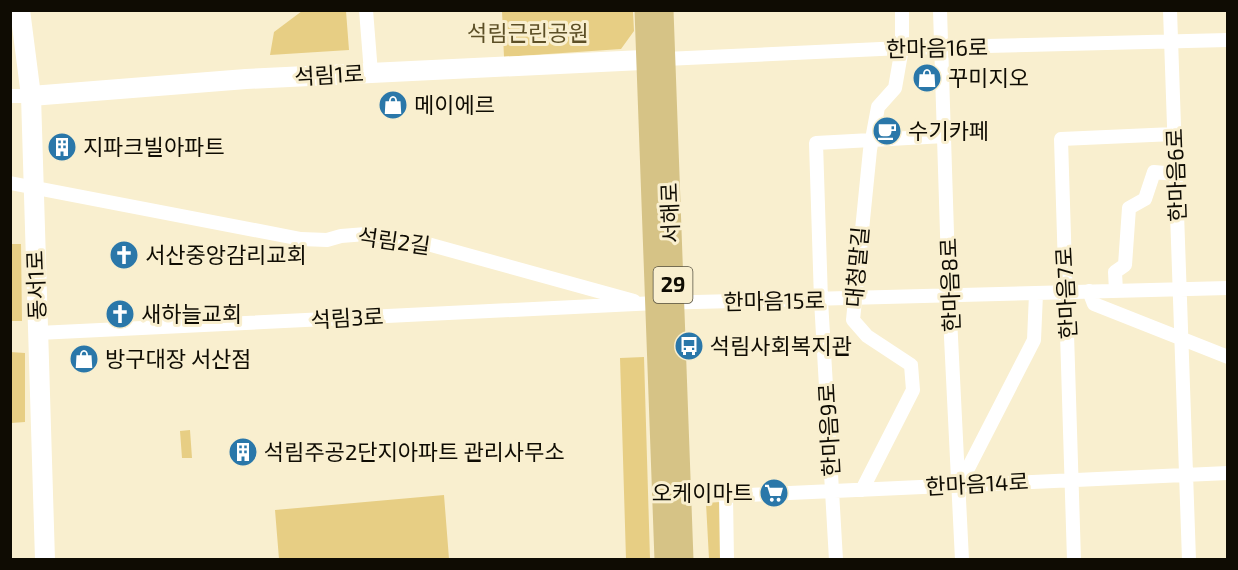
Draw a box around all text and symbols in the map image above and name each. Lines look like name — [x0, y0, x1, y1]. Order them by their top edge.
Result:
park label: 석림근린공원 — [467, 19, 589, 45]
street label: 한마음16로 — [886, 33, 988, 61]
street label: 석림1로 — [294, 59, 364, 89]
shop icon: 꾸미지오 — [911, 62, 943, 94]
place label: 꾸미지오 — [948, 64, 1029, 90]
shop icon: 메이에르 — [377, 89, 409, 121]
place label: 메이에르 — [414, 91, 495, 117]
cafe icon: 수기카페 — [871, 115, 903, 147]
place label: 수기카페 — [908, 117, 989, 143]
street label: 한마음6로 — [1160, 128, 1190, 222]
building icon: 지파크빌아파트 — [46, 131, 78, 163]
place label: 지파크빌아파트 — [83, 133, 225, 159]
street label: 서해로 — [655, 182, 683, 244]
street label: 석림2길 — [356, 222, 432, 258]
street label: 대청말길 — [840, 225, 872, 308]
street label: 한마음8로 — [934, 237, 964, 333]
church icon: 서산중앙감리교회 — [108, 239, 140, 271]
place label: 서산중앙감리교회 — [145, 241, 307, 267]
street label: 한마음7로 — [1050, 246, 1080, 340]
street label: 동서1로 — [21, 250, 49, 320]
road number: 29 — [654, 267, 692, 303]
street label: 한마음15로 — [723, 286, 825, 314]
church icon: 새하늘교회 — [104, 298, 136, 330]
place label: 새하늘교회 — [141, 300, 242, 326]
street label: 석림3로 — [310, 302, 384, 332]
bus stop icon: 석림사회복지관 — [673, 330, 705, 362]
place label: 석림사회복지관 — [710, 332, 852, 358]
shop icon: 방구대장 서산점 — [68, 343, 100, 375]
place label: 방구대장 서산점 — [105, 345, 252, 371]
street label: 한마음9로 — [813, 383, 843, 477]
building icon: 석림주공2단지아파트 관리사무소 — [227, 436, 259, 468]
place label: 석림주공2단지아파트 관리사무소 — [264, 438, 565, 464]
street label: 한마음14로 — [925, 467, 1029, 499]
supermarket icon: 오케이마트 — [758, 477, 790, 509]
place label: 오케이마트 — [652, 479, 753, 505]

